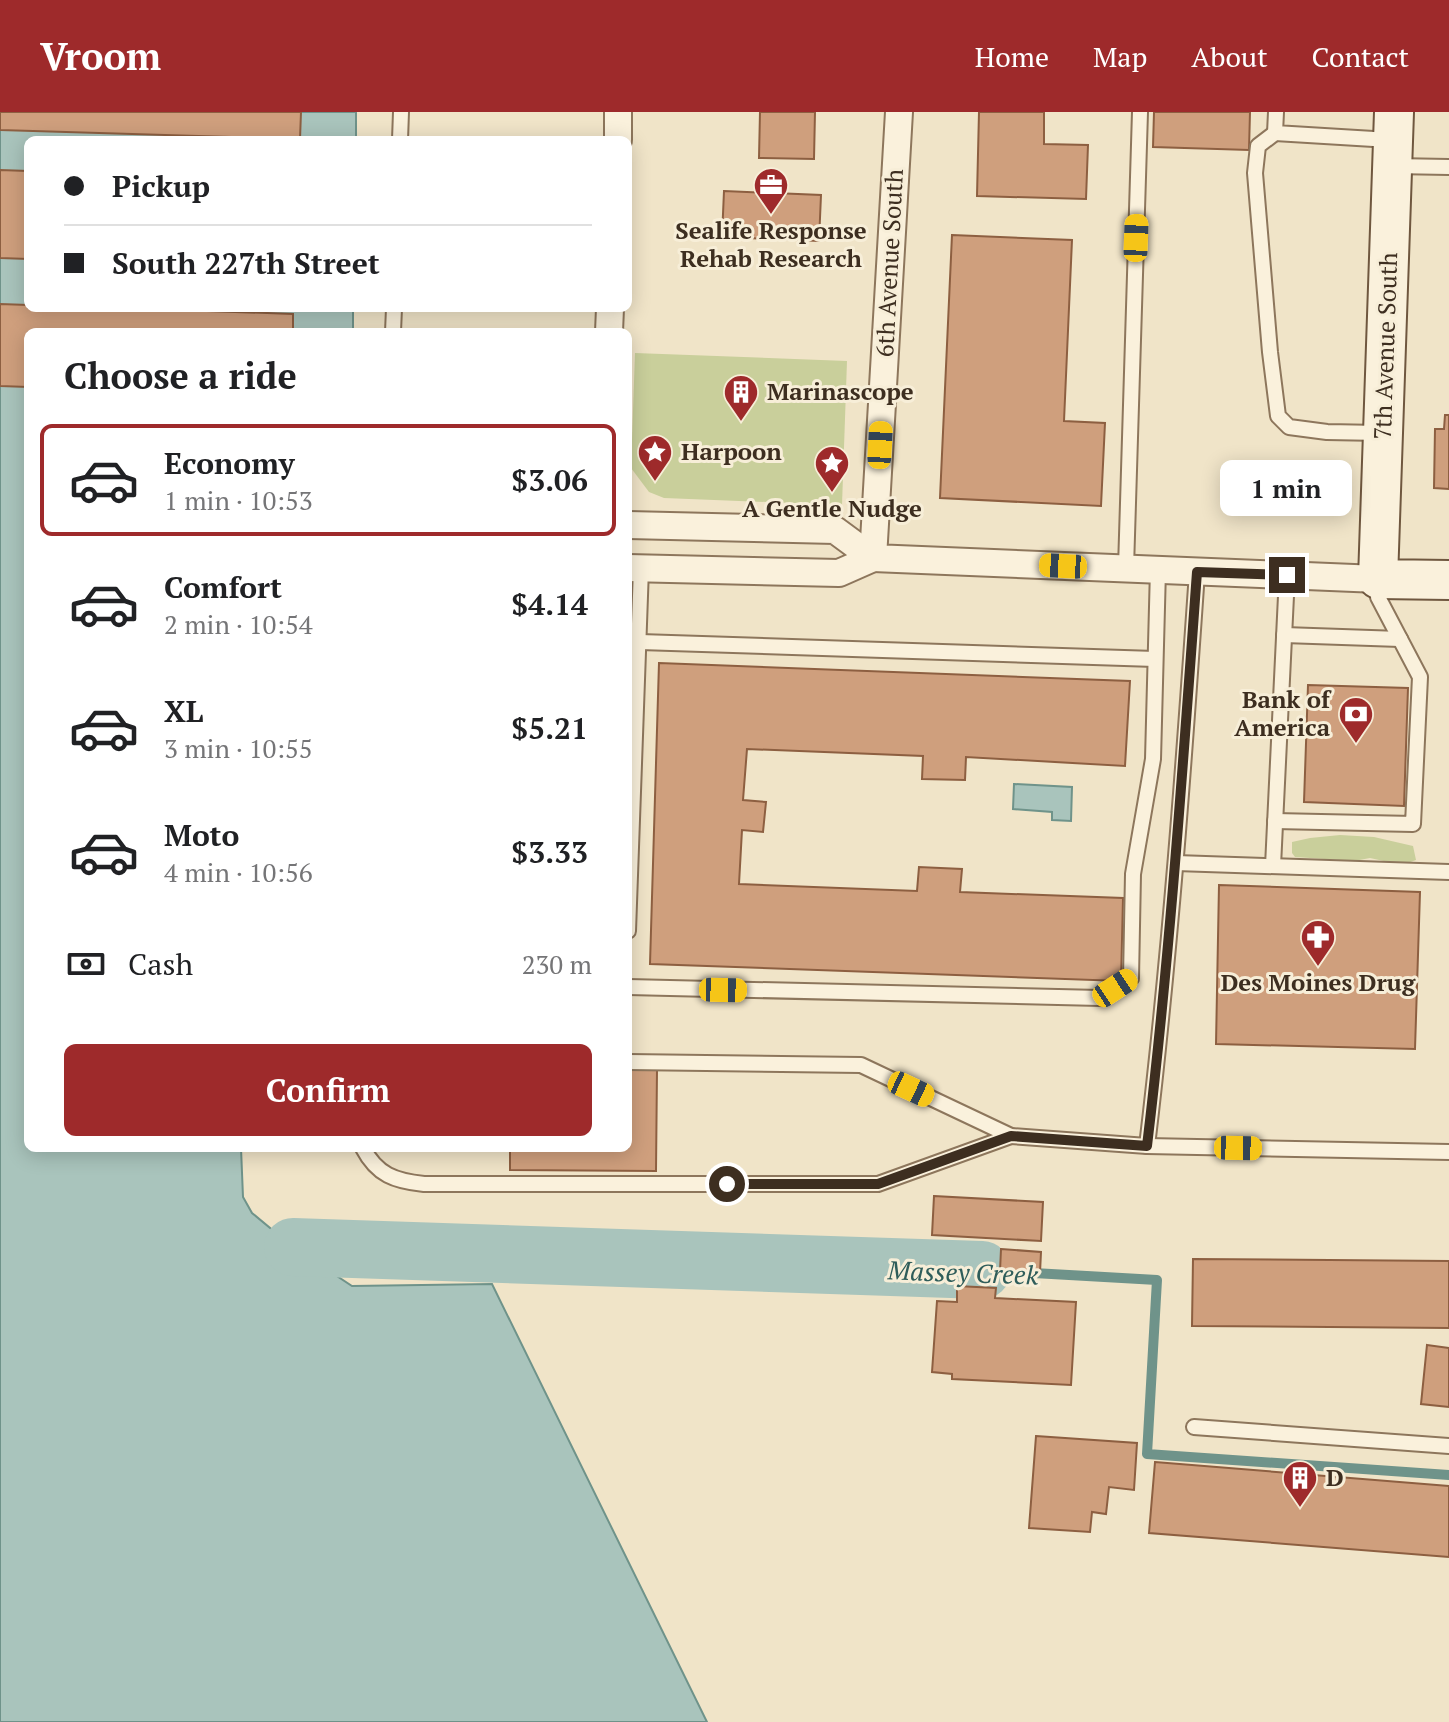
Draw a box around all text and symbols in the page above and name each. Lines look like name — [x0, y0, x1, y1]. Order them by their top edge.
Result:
text: Vroom — [40, 31, 161, 81]
text: Home — [975, 38, 1049, 75]
text: Map — [1093, 38, 1147, 75]
text: About — [1191, 38, 1268, 75]
text: Contact — [1312, 38, 1409, 75]
text: Pickup — [112, 166, 210, 206]
office icon: Sealife Response Rehab Research — [752, 166, 790, 216]
street label: 6th Avenue South — [868, 168, 910, 358]
place label: Sealife Response Rehab Research — [675, 214, 867, 274]
car — [1123, 214, 1149, 262]
text: South 227th Street — [112, 243, 380, 283]
street label: 7th Avenue South — [1366, 252, 1404, 440]
text: Choose a ride — [64, 352, 297, 399]
building icon: Marinascope — [722, 373, 760, 423]
place label: Marinascope — [767, 375, 914, 407]
car — [867, 420, 893, 470]
place icon: Harpoon — [636, 433, 674, 483]
place label: Harpoon — [681, 435, 782, 467]
text: Economy — [164, 443, 295, 483]
icon: car — [68, 444, 140, 516]
place icon: A Gentle Nudge — [813, 444, 851, 494]
callout: 1 min — [1221, 459, 1353, 515]
text: $3.06 — [511, 460, 588, 500]
text: 1 min — [1250, 471, 1322, 505]
text: 1 min · 10:53 — [164, 483, 313, 517]
place label: A Gentle Nudge — [742, 492, 922, 524]
car — [1038, 553, 1088, 579]
route end — [1269, 557, 1305, 593]
text: Comfort — [164, 567, 282, 607]
icon: car — [68, 568, 140, 640]
text: $4.14 — [511, 584, 588, 624]
text: 2 min · 10:54 — [164, 607, 313, 641]
place label: Bank of America — [1234, 683, 1332, 743]
text: XL — [164, 691, 203, 731]
icon: car — [68, 692, 140, 764]
bank icon: Bank of America — [1337, 695, 1375, 745]
text: $5.21 — [511, 708, 588, 748]
text: 3 min · 10:55 — [164, 731, 313, 765]
text: Moto — [164, 815, 239, 855]
icon: car — [68, 816, 140, 888]
text: $3.33 — [511, 832, 588, 872]
text: 4 min · 10:56 — [164, 855, 313, 889]
pharmacy icon: Des Moines Drug — [1299, 918, 1337, 968]
icon: cash — [64, 942, 108, 986]
text: Cash — [128, 944, 193, 984]
text: 230 m — [522, 947, 592, 981]
car — [1088, 965, 1142, 1011]
place label: Des Moines Drug — [1221, 966, 1416, 998]
car — [699, 978, 747, 1002]
button: Confirm — [64, 1044, 592, 1136]
car — [884, 1068, 938, 1110]
car — [1214, 1136, 1262, 1160]
route start — [709, 1166, 745, 1202]
water label: Massey Creek — [886, 1252, 1039, 1292]
building icon: D — [1281, 1459, 1319, 1509]
place label: D — [1326, 1461, 1344, 1493]

